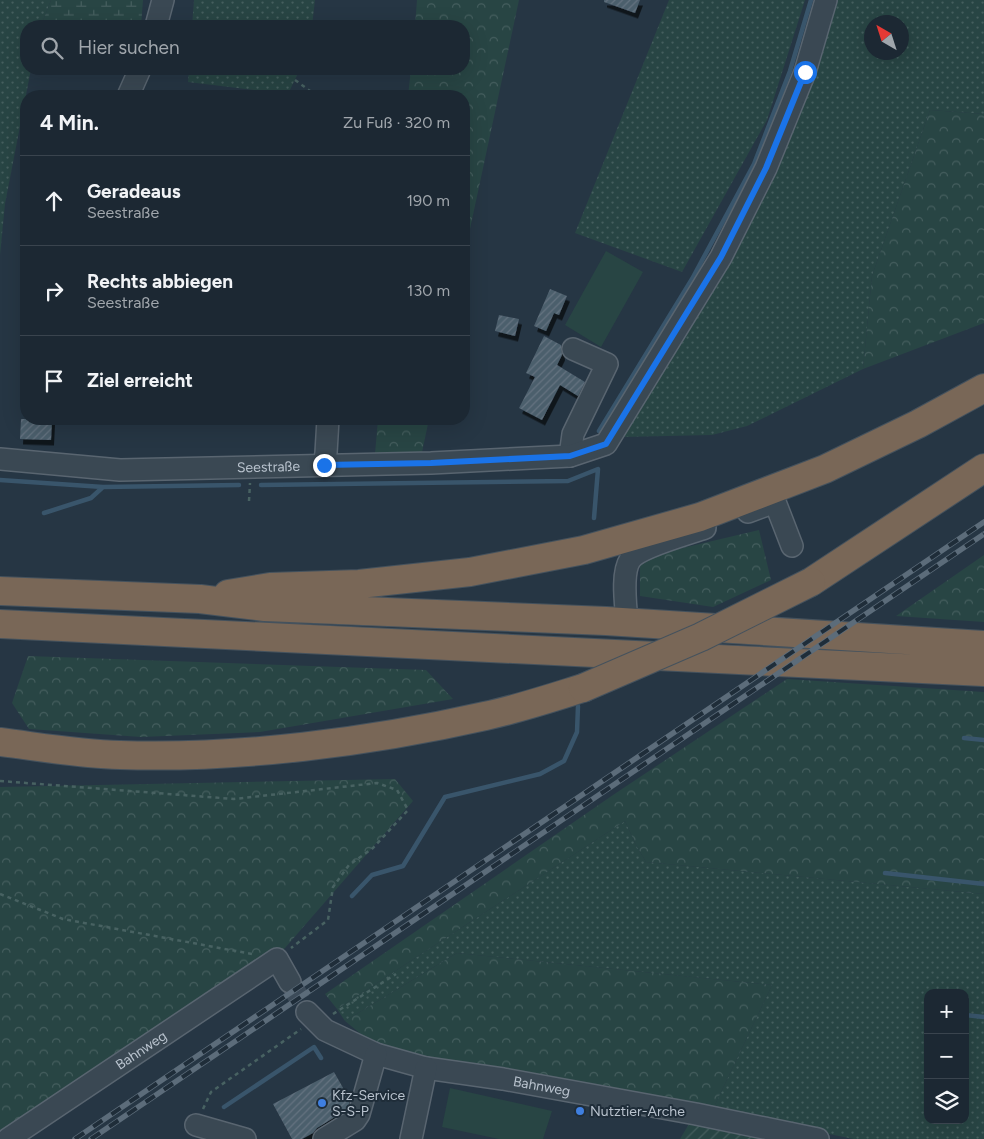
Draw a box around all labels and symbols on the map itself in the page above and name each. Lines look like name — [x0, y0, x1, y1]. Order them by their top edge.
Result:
north arrow — [864, 15, 909, 60]
route start — [794, 61, 817, 84]
route end — [313, 454, 336, 477]
street label: Seestraße — [237, 457, 301, 476]
street label: Bahnweg — [112, 1027, 170, 1073]
street label: Bahnweg — [512, 1073, 572, 1100]
place label: Kfz-Service S-S-P — [332, 1087, 405, 1120]
marker: Kfz-Service S-S-P — [316, 1097, 328, 1109]
place label: Nutztier-Arche — [590, 1103, 685, 1120]
marker: Nutztier-Arche — [574, 1105, 586, 1117]

